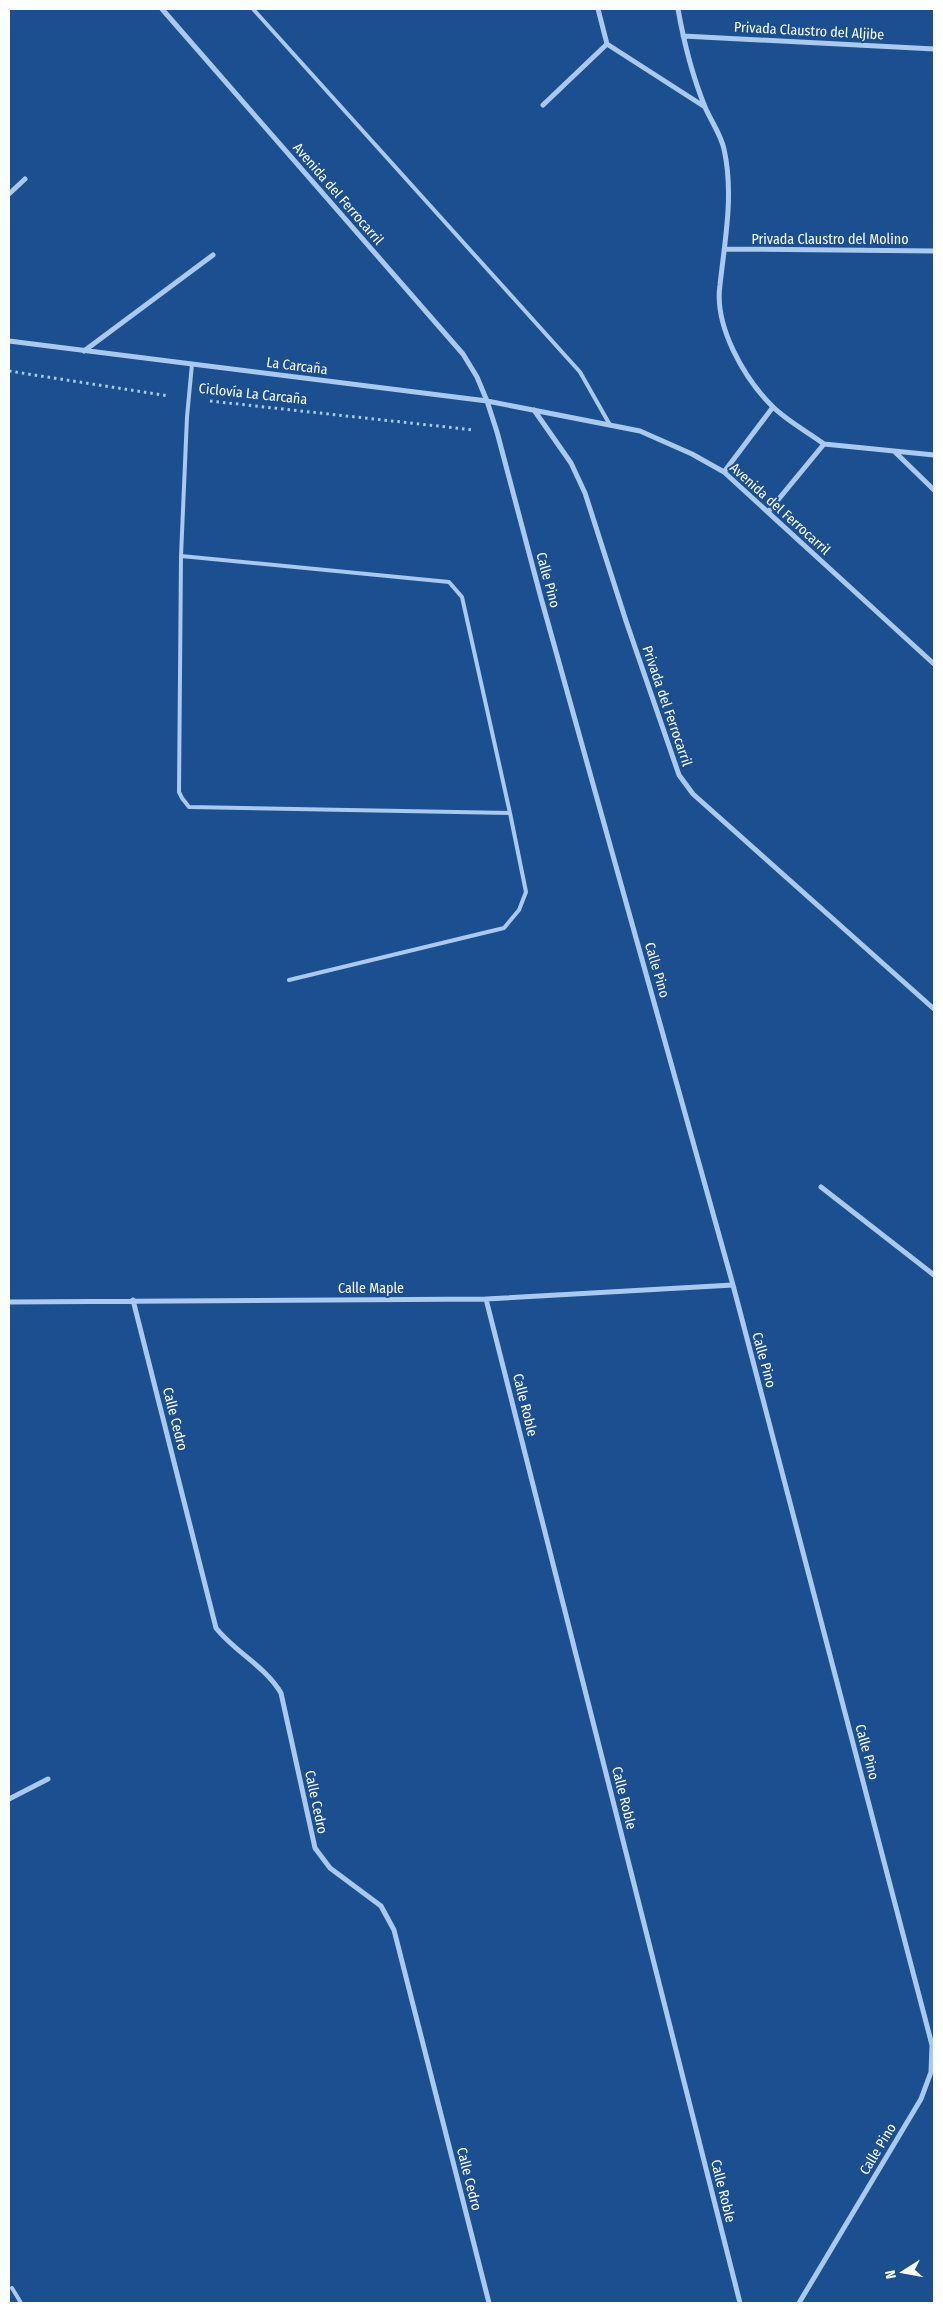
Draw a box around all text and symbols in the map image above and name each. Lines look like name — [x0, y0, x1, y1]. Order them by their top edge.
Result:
street label: Privada Claustro del Aljibe — [733, 19, 885, 43]
street label: Avenida del Ferrocarril — [289, 140, 387, 249]
street label: Privada Claustro del Molino — [751, 231, 909, 248]
street label: La Carcaña — [265, 354, 329, 378]
street label: Ciclovía La Carcaña — [198, 380, 308, 408]
street label: Avenida del Ferrocarril — [726, 459, 834, 559]
street label: Calle Pino — [532, 550, 564, 610]
street label: Privada del Ferrocarril — [638, 643, 696, 769]
street label: Calle Pino — [641, 940, 673, 1000]
street label: Calle Maple — [338, 1280, 404, 1297]
street label: Calle Pino — [748, 1330, 780, 1390]
street label: Calle Roble — [509, 1372, 541, 1438]
street label: Calle Cedro — [159, 1386, 191, 1452]
street label: Calle Pino — [851, 1722, 883, 1782]
street label: Calle Roble — [608, 1765, 640, 1831]
street label: Calle Cedro — [301, 1769, 331, 1835]
street label: Calle Pino — [856, 2120, 900, 2178]
street label: Calle Cedro — [453, 2146, 485, 2212]
street label: Calle Roble — [707, 2158, 739, 2224]
north arrow — [878, 2247, 928, 2297]
text: N — [882, 2269, 900, 2280]

